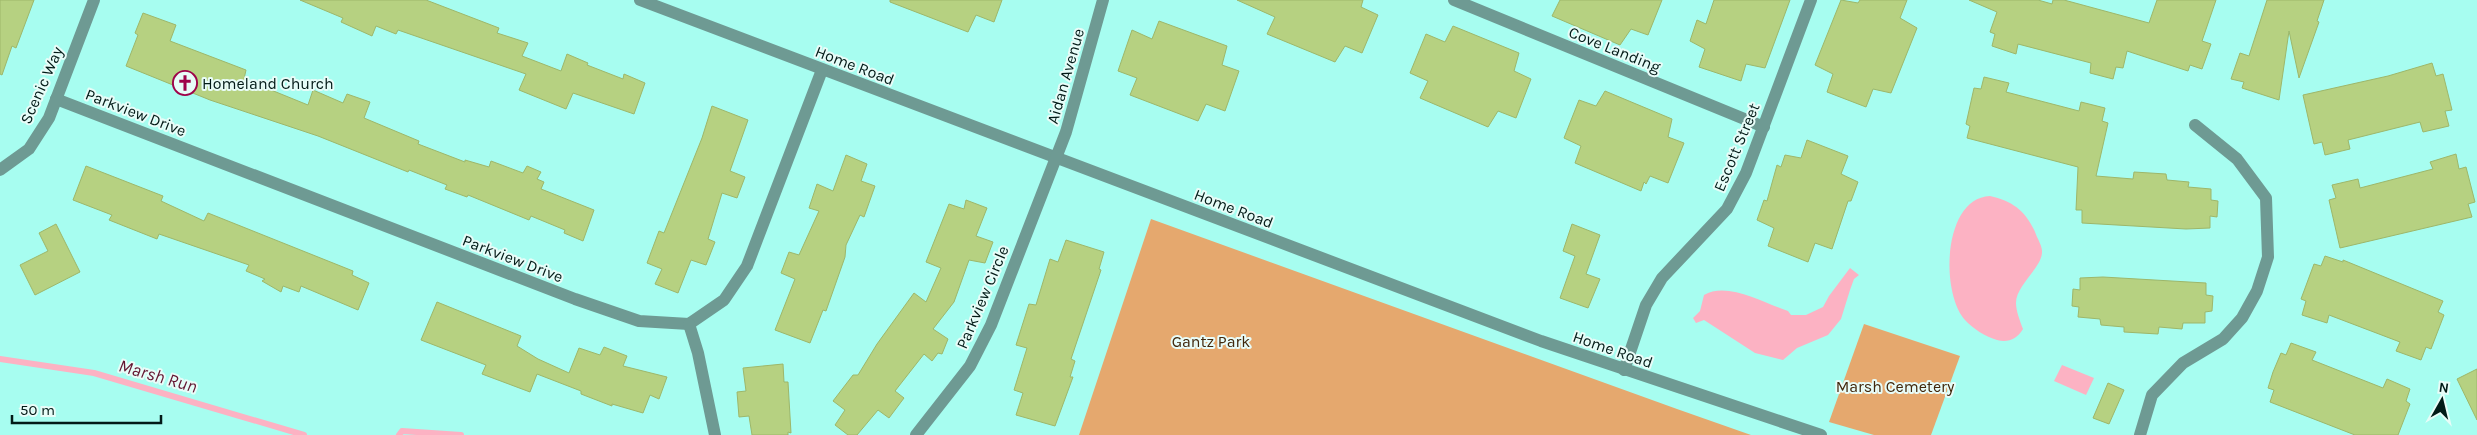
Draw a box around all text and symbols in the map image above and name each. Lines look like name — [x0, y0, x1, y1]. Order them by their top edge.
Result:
street label: Cove Landing — [1566, 22, 1664, 77]
street label: Aidan Avenue — [1043, 26, 1088, 126]
street label: Home Road — [813, 42, 897, 89]
street label: Scenic Way — [16, 43, 67, 127]
church icon: Homeland Church — [172, 70, 198, 96]
place label: Homeland Church — [202, 74, 334, 93]
street label: Parkview Drive — [83, 85, 189, 140]
street label: Escott Street — [1709, 100, 1764, 194]
street label: Home Road — [1192, 185, 1276, 232]
street label: Parkview Drive — [460, 231, 566, 286]
street label: Parkview Circle — [952, 243, 1013, 352]
street label: Home Road — [1570, 327, 1655, 372]
park label: Gantz Park — [1172, 332, 1250, 351]
water label: Marsh Run — [116, 354, 200, 398]
north arrow — [2417, 375, 2467, 425]
park label: Marsh Cemetery — [1836, 377, 1955, 396]
text: N — [2438, 379, 2450, 397]
scale bar — [12, 392, 161, 424]
text: 50 m — [20, 401, 55, 419]

